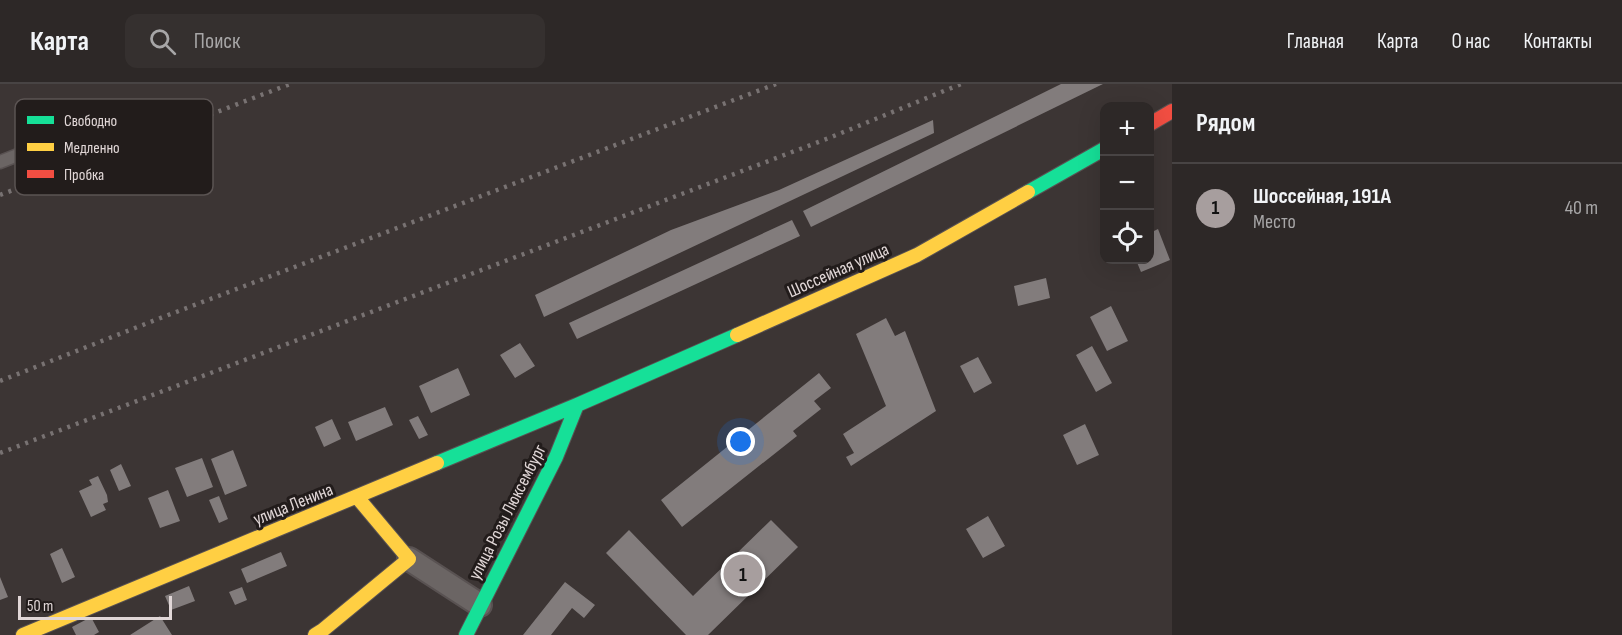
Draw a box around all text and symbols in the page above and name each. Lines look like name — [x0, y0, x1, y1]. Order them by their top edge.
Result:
search box — [125, 14, 545, 68]
text: Карта — [30, 25, 89, 58]
icon: search — [146, 25, 179, 58]
text: Поиск — [194, 28, 240, 55]
text: Главная — [1287, 29, 1344, 54]
text: Карта — [1377, 29, 1418, 54]
text: О нас — [1451, 29, 1490, 54]
text: Контакты — [1523, 29, 1592, 54]
legend — [15, 99, 213, 195]
map controls — [1100, 102, 1154, 264]
button: + — [1100, 102, 1154, 156]
text: Рядом — [1196, 108, 1255, 139]
text: Свободно — [64, 112, 117, 131]
text: Медленно — [64, 139, 120, 158]
button: − — [1100, 156, 1154, 210]
text: Пробка — [64, 166, 104, 185]
text: Шоссейная, 191А — [1253, 183, 1391, 210]
text: 1 — [1212, 196, 1219, 220]
text: 40 m — [1565, 196, 1598, 220]
button: locate — [1100, 210, 1154, 264]
text: Место — [1253, 210, 1296, 234]
street label: Шоссейная улица — [784, 239, 892, 302]
your location — [726, 427, 755, 456]
street label: улица Розы Люксембург — [464, 441, 551, 583]
street label: улица Ленина — [250, 479, 336, 530]
pin: 1 — [724, 552, 762, 596]
scale bar — [18, 593, 172, 620]
text: 50 m — [27, 597, 53, 616]

